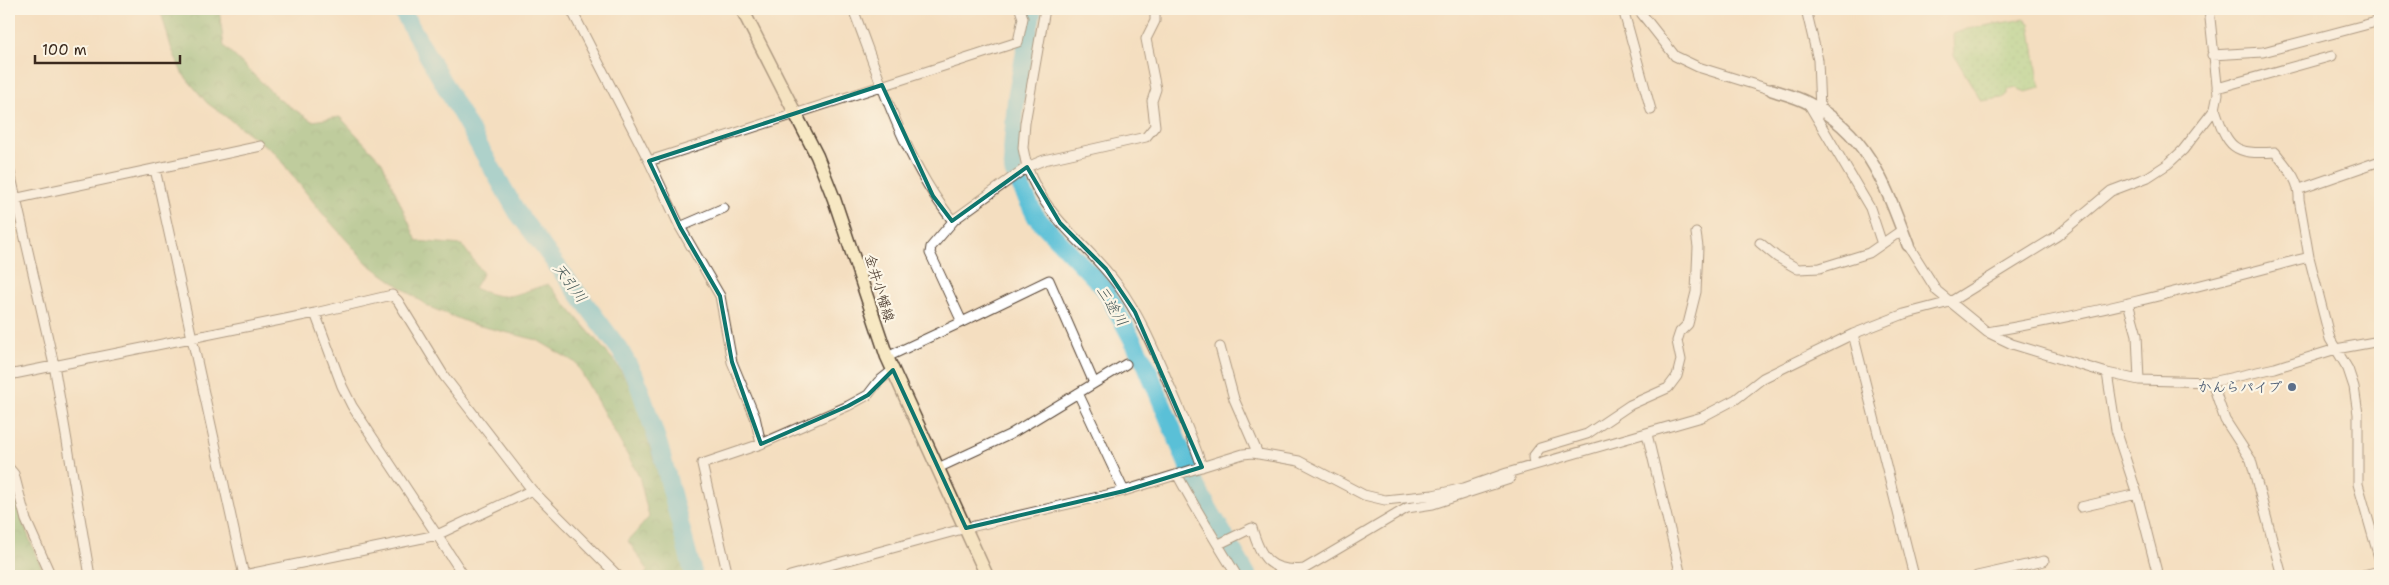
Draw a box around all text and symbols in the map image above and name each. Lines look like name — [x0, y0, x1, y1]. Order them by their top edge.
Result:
scale bar — [35, 32, 180, 64]
text: 100 m — [42, 40, 87, 60]
street label: 金井小幡線 — [861, 252, 899, 324]
water label: 天引川 — [548, 259, 592, 307]
water label: 三途川 — [1092, 282, 1132, 330]
place label: かんらパイプ — [2198, 378, 2282, 396]
marker: かんらパイプ — [2286, 381, 2298, 393]

